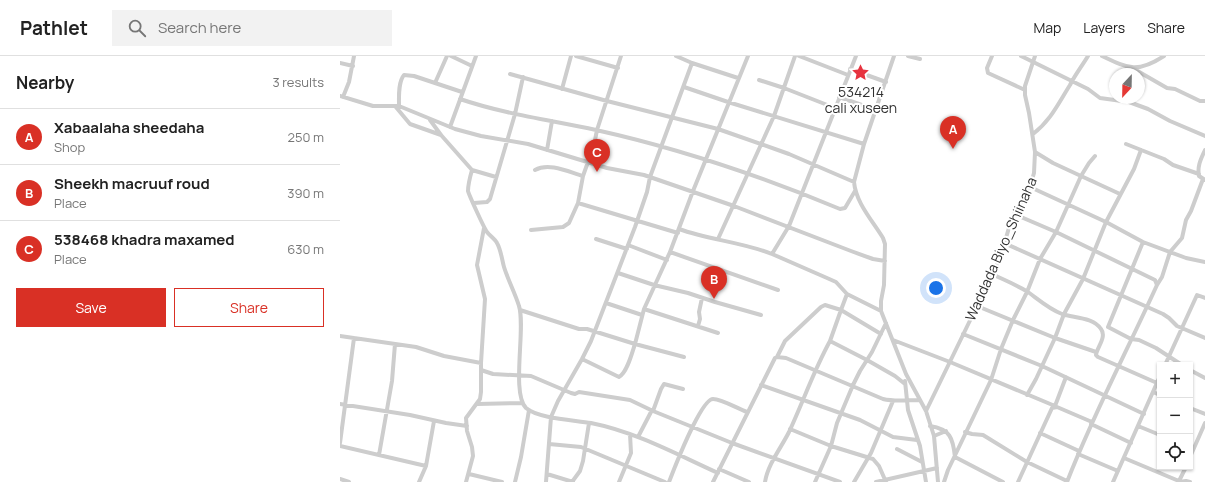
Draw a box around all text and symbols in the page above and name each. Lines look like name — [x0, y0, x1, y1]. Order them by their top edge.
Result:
search box — [112, 10, 392, 46]
text: Pathlet — [20, 15, 88, 41]
icon: search — [126, 17, 148, 39]
text: Search here — [158, 17, 241, 38]
text: Map — [1033, 18, 1061, 37]
text: Layers — [1083, 18, 1125, 37]
text: Share — [1147, 18, 1185, 37]
place icon: 534214 cali xuseen — [851, 62, 871, 82]
north arrow — [1109, 68, 1145, 104]
text: Nearby — [16, 71, 74, 94]
text: 3 results — [272, 73, 324, 91]
place label: 534214 cali xuseen — [825, 82, 897, 117]
pin: A — [940, 116, 966, 149]
text: Xabaalaha sheedaha — [54, 117, 204, 138]
text: A — [25, 128, 33, 146]
text: 250 m — [288, 128, 324, 146]
text: Shop — [54, 138, 85, 156]
pin: C — [584, 139, 610, 172]
text: Sheekh macruuf roud — [54, 173, 210, 194]
street label: Waddada Biyo_Shiinaha — [960, 174, 1041, 324]
text: B — [25, 184, 33, 202]
text: 390 m — [287, 184, 324, 202]
text: Place — [54, 194, 87, 212]
text: 538468 khadra maxamed — [54, 229, 235, 250]
text: C — [24, 240, 34, 258]
text: 630 m — [287, 240, 324, 258]
text: Place — [54, 250, 87, 268]
pin: B — [701, 266, 727, 299]
your location — [926, 278, 946, 298]
button: Save — [16, 288, 166, 327]
button: Share — [174, 288, 324, 327]
map controls — [1157, 362, 1193, 470]
button: + — [1157, 362, 1193, 398]
button: − — [1157, 398, 1193, 434]
button: locate — [1157, 434, 1193, 470]

